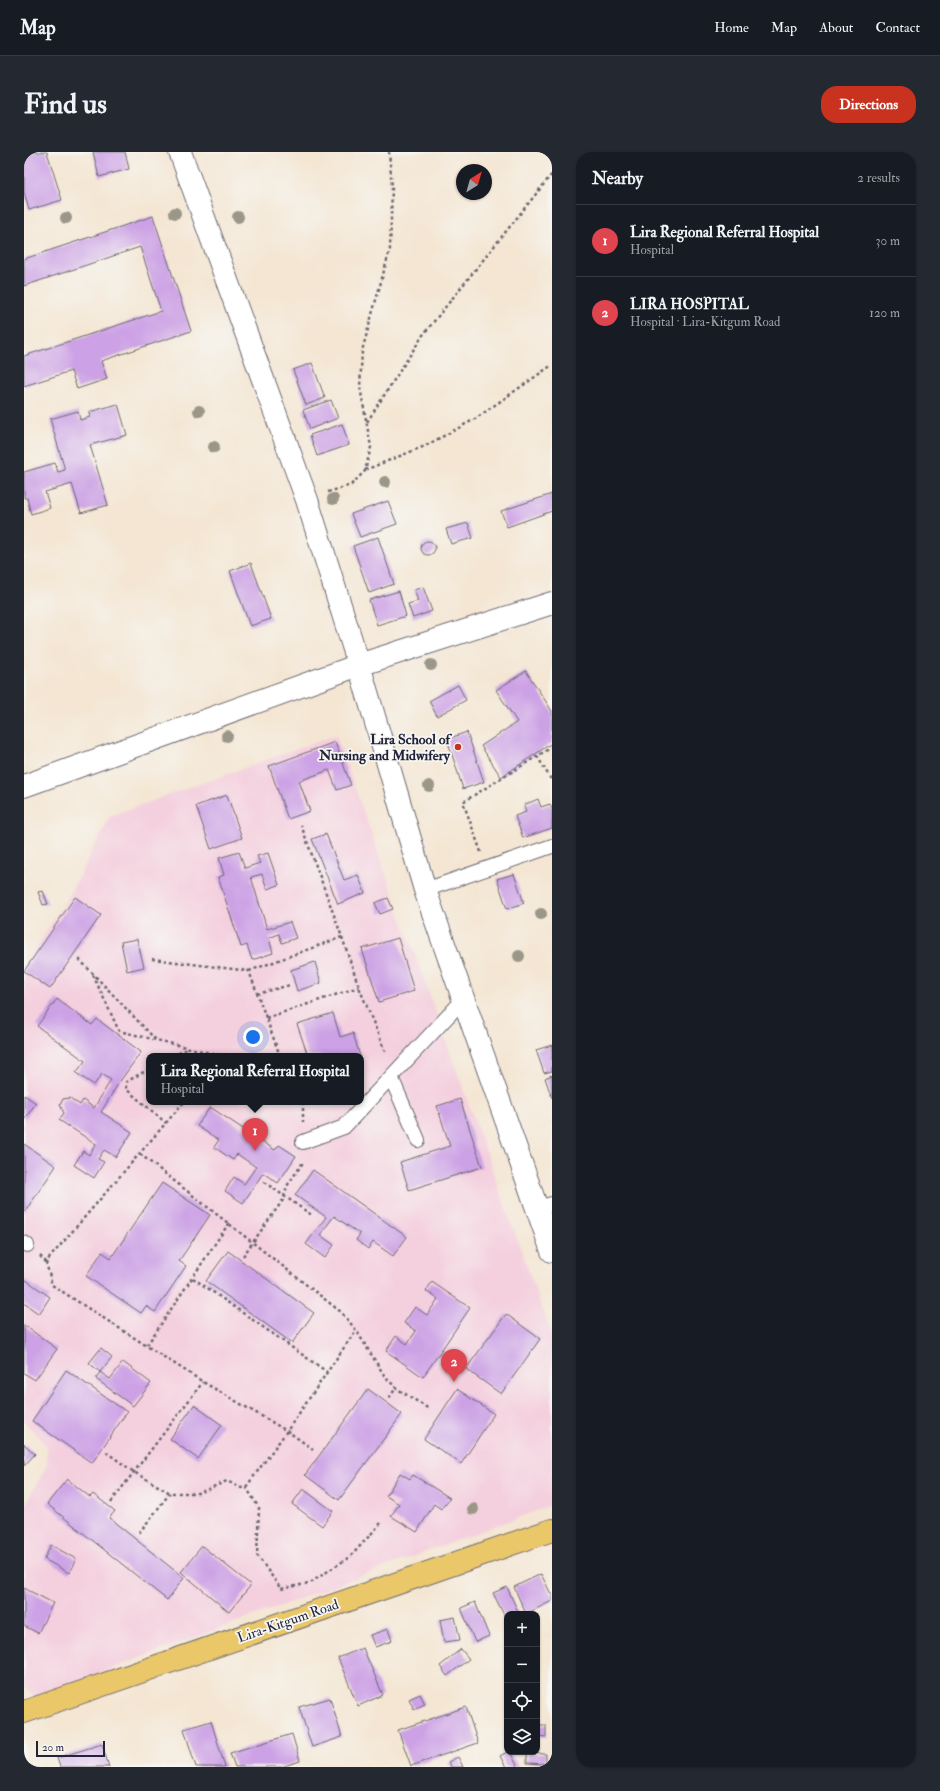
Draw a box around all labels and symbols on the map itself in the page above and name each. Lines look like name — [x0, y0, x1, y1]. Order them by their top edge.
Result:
north arrow — [456, 164, 492, 200]
place label: Lira School of Nursing and Midwifery — [318, 731, 452, 765]
marker: Lira School of Nursing and Midwifery — [453, 742, 463, 752]
your location — [243, 1027, 263, 1047]
pin: 1 — [242, 1118, 268, 1151]
pin: 2 — [441, 1349, 467, 1382]
street label: Lira-Kitgum Road — [235, 1596, 341, 1646]
scale bar — [36, 1739, 105, 1758]

